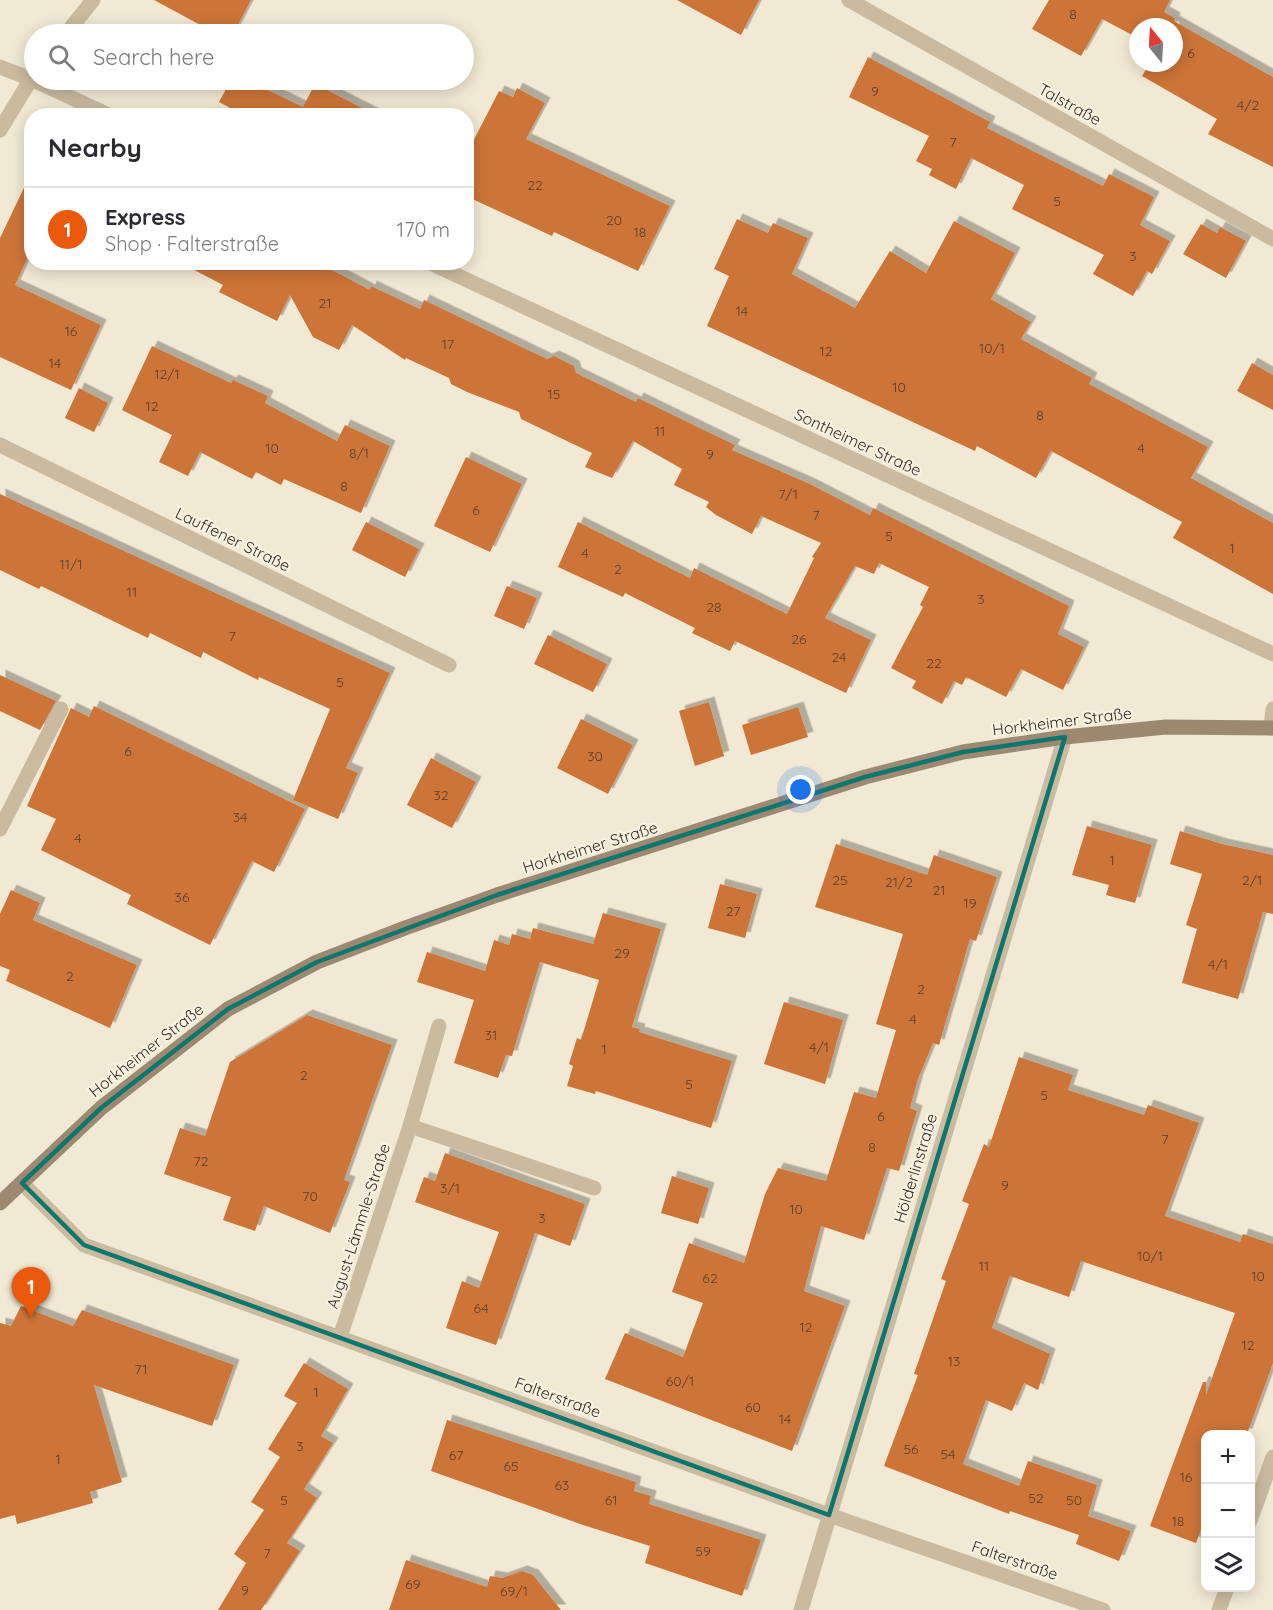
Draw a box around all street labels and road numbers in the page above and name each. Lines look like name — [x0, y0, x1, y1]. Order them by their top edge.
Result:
street label: Talstraße — [1035, 79, 1105, 129]
street label: Sontheimer Straße — [791, 404, 925, 480]
street label: Lauffener Straße — [172, 503, 294, 575]
street label: Horkheimer Straße — [991, 703, 1133, 739]
street label: Horkheimer Straße — [520, 817, 660, 877]
street label: Horkheimer Straße — [85, 999, 207, 1101]
street label: Hölderlinstraße — [889, 1111, 941, 1225]
street label: August-Lämmle-Straße — [322, 1141, 394, 1311]
street label: Falterstraße — [512, 1372, 604, 1422]
street label: Falterstraße — [969, 1536, 1061, 1584]

